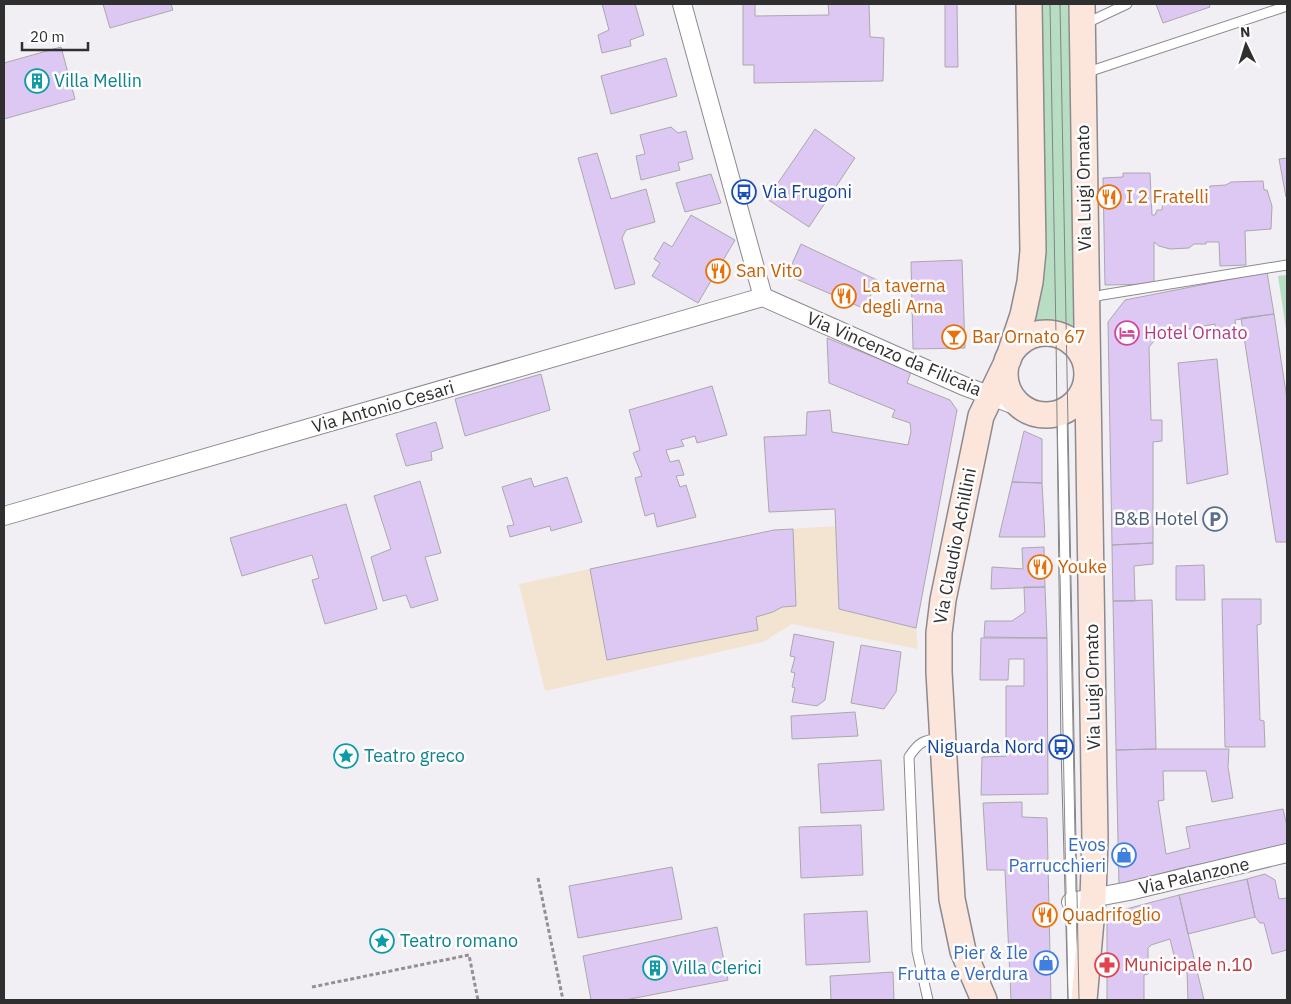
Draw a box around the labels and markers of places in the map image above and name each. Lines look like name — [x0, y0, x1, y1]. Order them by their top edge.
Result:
building icon: Villa Mellin — [24, 68, 50, 94]
place label: Villa Mellin — [54, 69, 142, 92]
bus stop icon: Via Frugoni — [731, 179, 757, 205]
place label: Via Frugoni — [762, 180, 852, 203]
restaurant icon: I 2 Fratelli — [1096, 184, 1122, 210]
place label: I 2 Fratelli — [1126, 185, 1209, 208]
restaurant icon: San Vito — [705, 258, 731, 284]
place label: San Vito — [736, 259, 802, 282]
place label: La taverna degli Arna — [862, 274, 946, 318]
restaurant icon: La taverna degli Arna — [831, 283, 857, 309]
hotel icon: Hotel Ornato — [1114, 320, 1140, 346]
place label: Hotel Ornato — [1144, 321, 1248, 344]
bar icon: Bar Ornato 67 — [941, 324, 967, 350]
place label: Bar Ornato 67 — [972, 325, 1086, 348]
parking icon: B&B Hotel — [1202, 506, 1228, 532]
place label: B&B Hotel — [1114, 507, 1198, 530]
restaurant icon: Youke — [1027, 554, 1053, 580]
place label: Youke — [1058, 555, 1107, 578]
bus stop icon: Niguarda Nord — [1048, 734, 1074, 760]
place label: Niguarda Nord — [927, 735, 1044, 758]
place icon: Teatro greco — [333, 743, 359, 769]
place label: Teatro greco — [364, 744, 465, 767]
place label: Evos Parrucchieri — [1009, 833, 1106, 877]
shop icon: Evos Parrucchieri — [1111, 842, 1137, 868]
restaurant icon: Quadrifoglio — [1032, 902, 1058, 928]
place label: Quadrifoglio — [1062, 903, 1161, 926]
place icon: Teatro romano — [369, 928, 395, 954]
place label: Teatro romano — [400, 929, 518, 952]
place label: Pier & Ile Frutta e Verdura — [897, 941, 1028, 985]
shop icon: Pier & Ile Frutta e Verdura — [1033, 950, 1059, 976]
pharmacy icon: Municipale n.10 — [1094, 952, 1120, 978]
place label: Municipale n.10 — [1124, 953, 1253, 976]
building icon: Villa Clerici — [642, 955, 668, 981]
place label: Villa Clerici — [672, 956, 762, 979]

